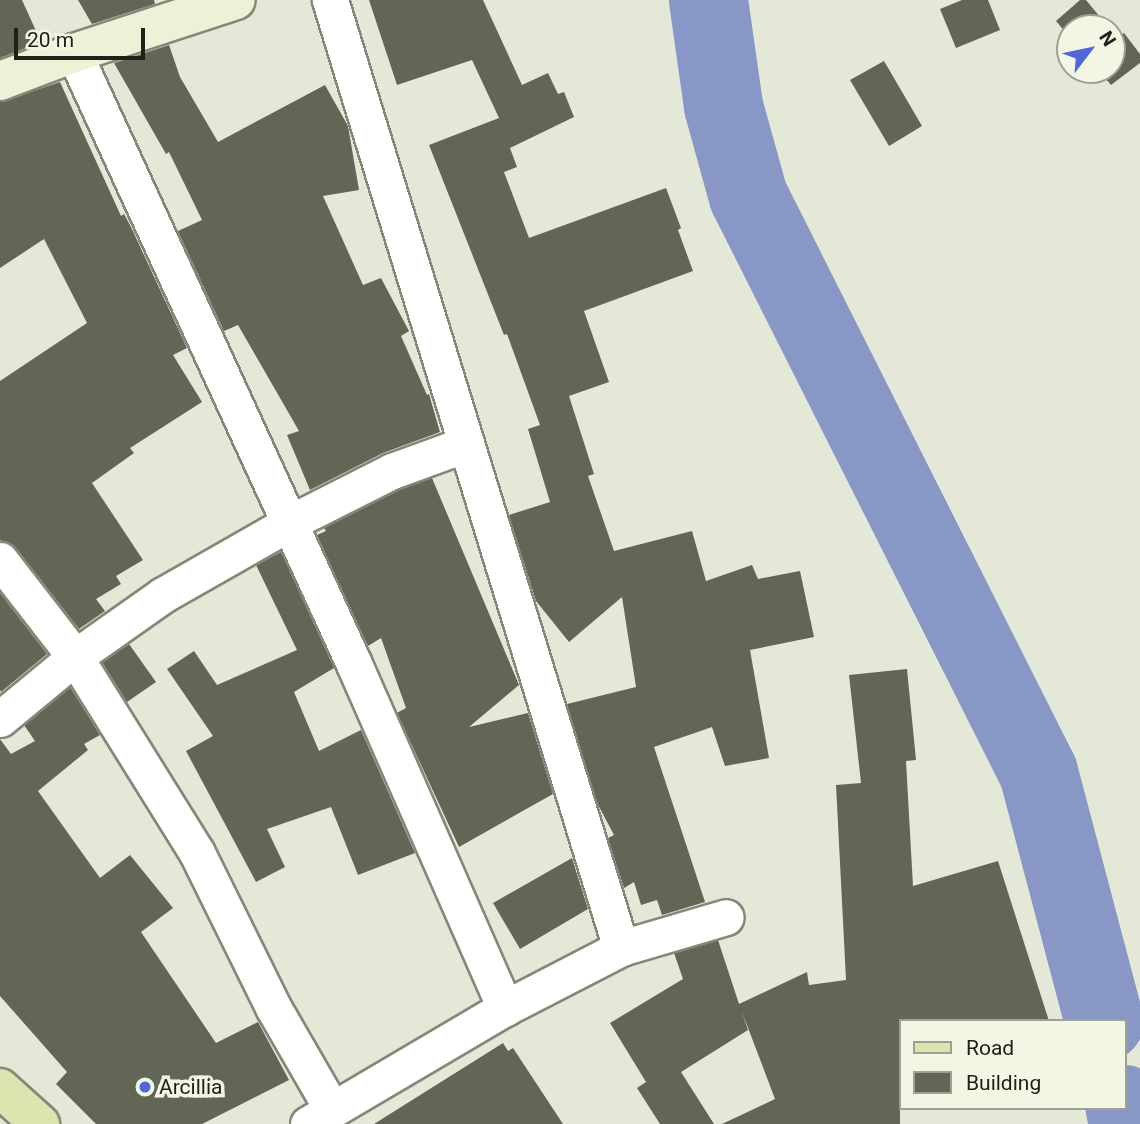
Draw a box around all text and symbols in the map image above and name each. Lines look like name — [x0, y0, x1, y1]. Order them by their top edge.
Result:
scale bar — [18, 14, 149, 58]
north arrow — [1056, 14, 1126, 84]
text: N — [1094, 27, 1121, 50]
text: 20 m — [27, 28, 74, 52]
legend — [898, 1019, 1126, 1110]
text: Road — [966, 1036, 1014, 1060]
text: Building — [966, 1071, 1041, 1095]
place label: Arcillia — [159, 1074, 222, 1100]
marker: Arcillia — [137, 1079, 153, 1095]

